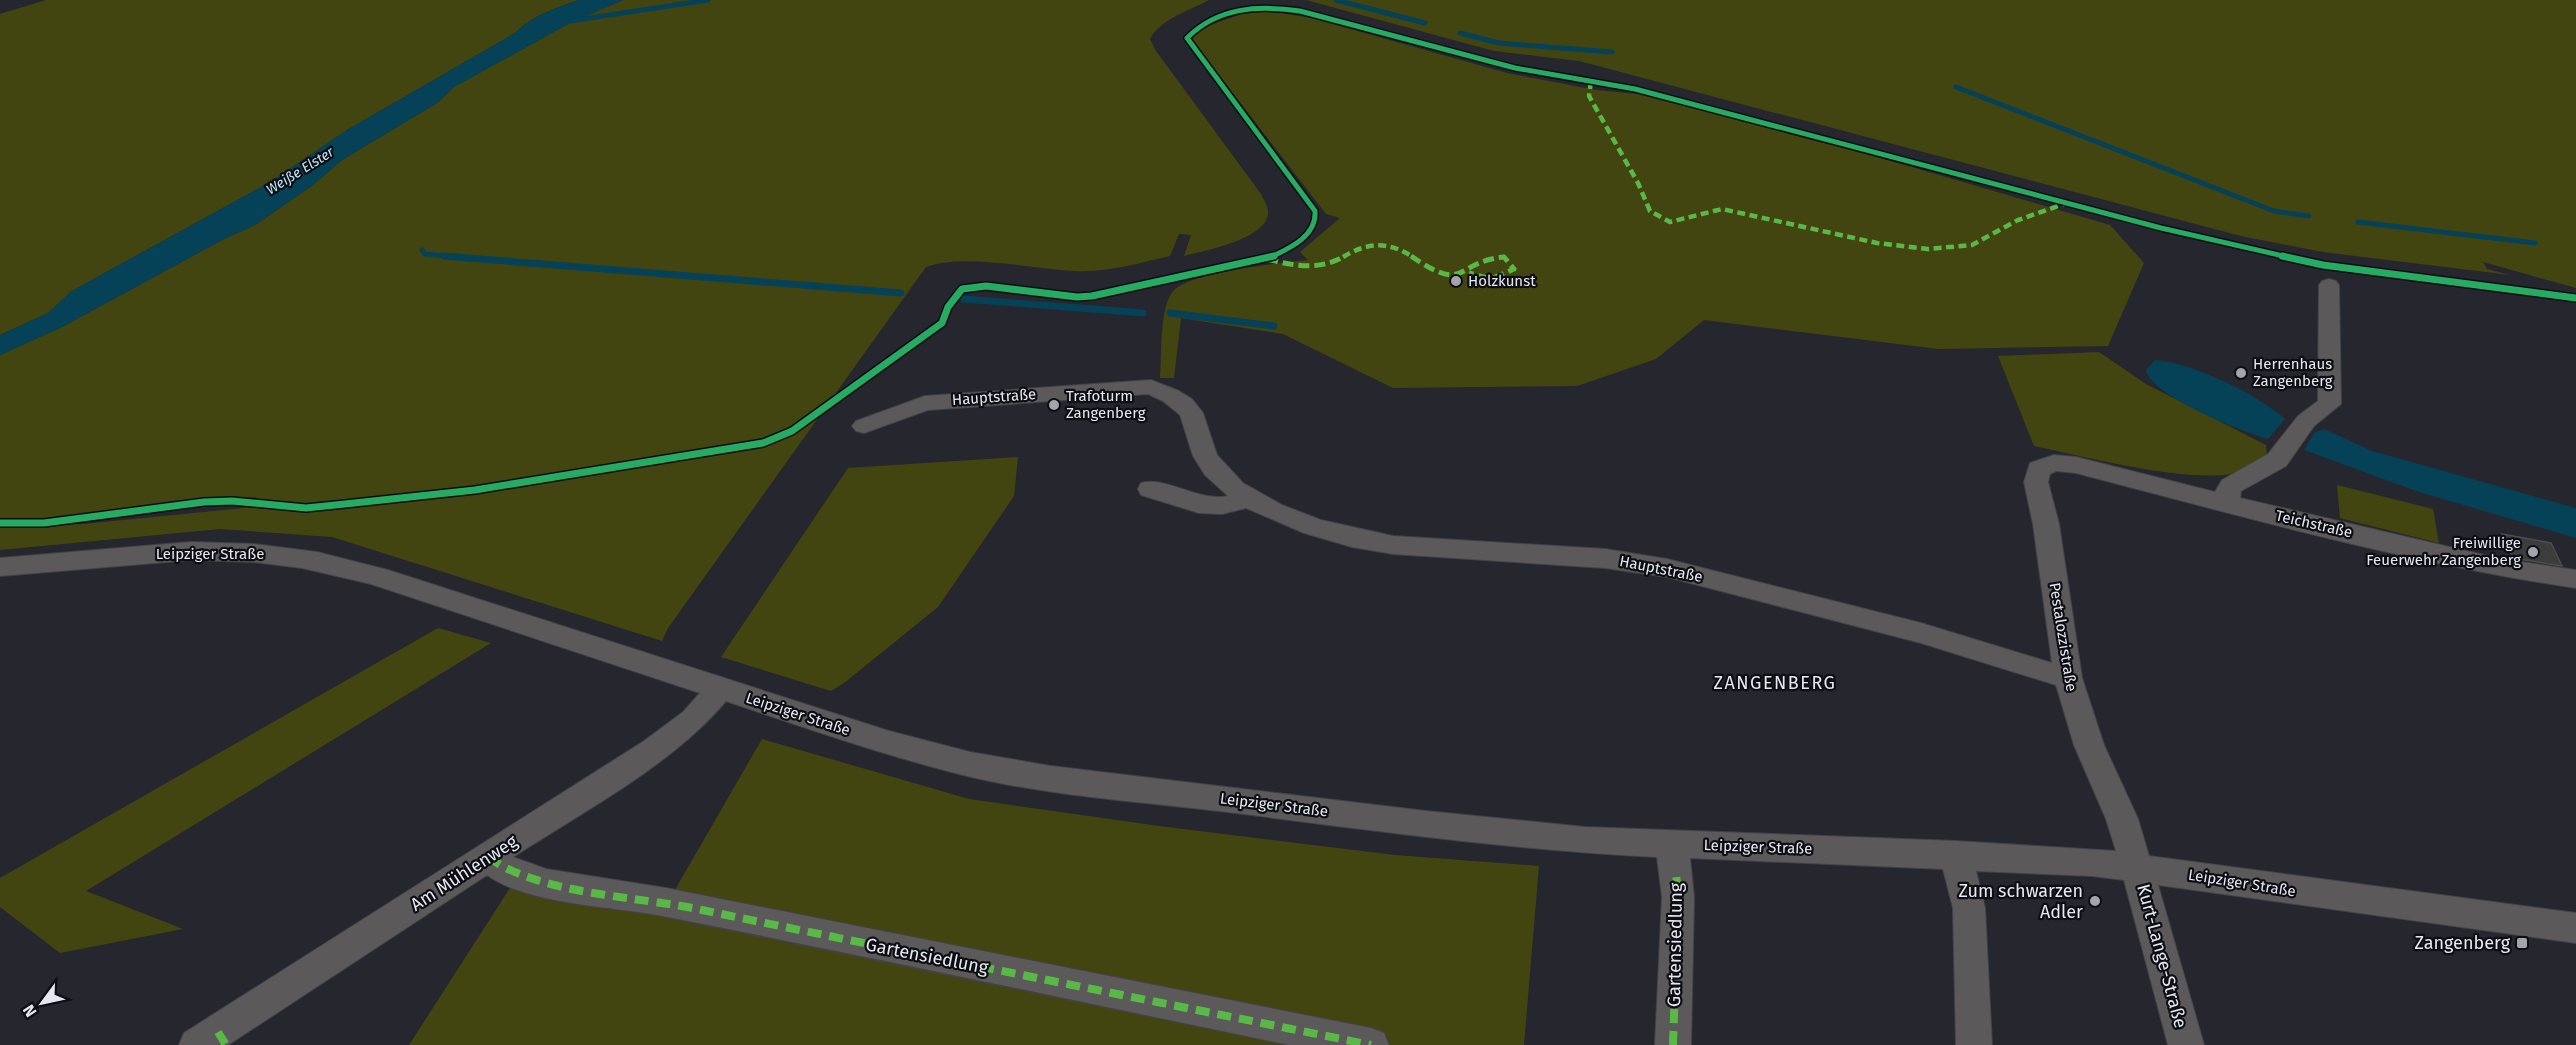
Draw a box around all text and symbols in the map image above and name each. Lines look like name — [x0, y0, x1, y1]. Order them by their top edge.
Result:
water label: Weiße Elster — [263, 143, 338, 199]
place label: Holzkunst — [1468, 272, 1536, 290]
marker: Holzkunst — [1449, 274, 1463, 288]
place label: Herrenhaus Zangenberg — [2253, 355, 2333, 390]
marker: Herrenhaus Zangenberg — [2234, 366, 2248, 380]
street label: Hauptstraße — [951, 385, 1037, 409]
place label: Trafoturm Zangenberg — [1066, 387, 1146, 422]
marker: Trafoturm Zangenberg — [1047, 398, 1061, 412]
street label: Teichstraße — [2274, 506, 2354, 542]
place label: Freiwillige Feuerwehr Zangenberg — [2366, 534, 2521, 569]
street label: Leipziger Straße — [156, 545, 264, 563]
marker: Freiwillige Feuerwehr Zangenberg — [2526, 545, 2540, 559]
street label: Hauptstraße — [1618, 552, 1704, 586]
street label: Pestalozzistraße — [2046, 581, 2080, 693]
district label: ZANGENBERG — [1714, 672, 1836, 694]
street label: Leipziger Straße — [744, 689, 852, 739]
street label: Leipziger Straße — [1219, 789, 1329, 821]
street label: Am Mühlenweg — [406, 830, 522, 916]
street label: Leipziger Straße — [1703, 836, 1813, 858]
street label: Leipziger Straße — [2187, 866, 2297, 900]
place label: Zum schwarzen Adler — [1958, 880, 2083, 923]
street label: Gartensiedlung — [1663, 882, 1687, 1007]
street label: Kurt-Lange-Straße — [2132, 882, 2192, 1030]
marker: Zum schwarzen Adler — [2088, 894, 2102, 908]
place label: Zangenberg — [2415, 932, 2511, 954]
street label: Gartensiedlung — [864, 933, 991, 979]
marker: Zangenberg — [2515, 936, 2529, 950]
north arrow — [12, 973, 72, 1033]
text: N — [19, 1001, 41, 1021]

